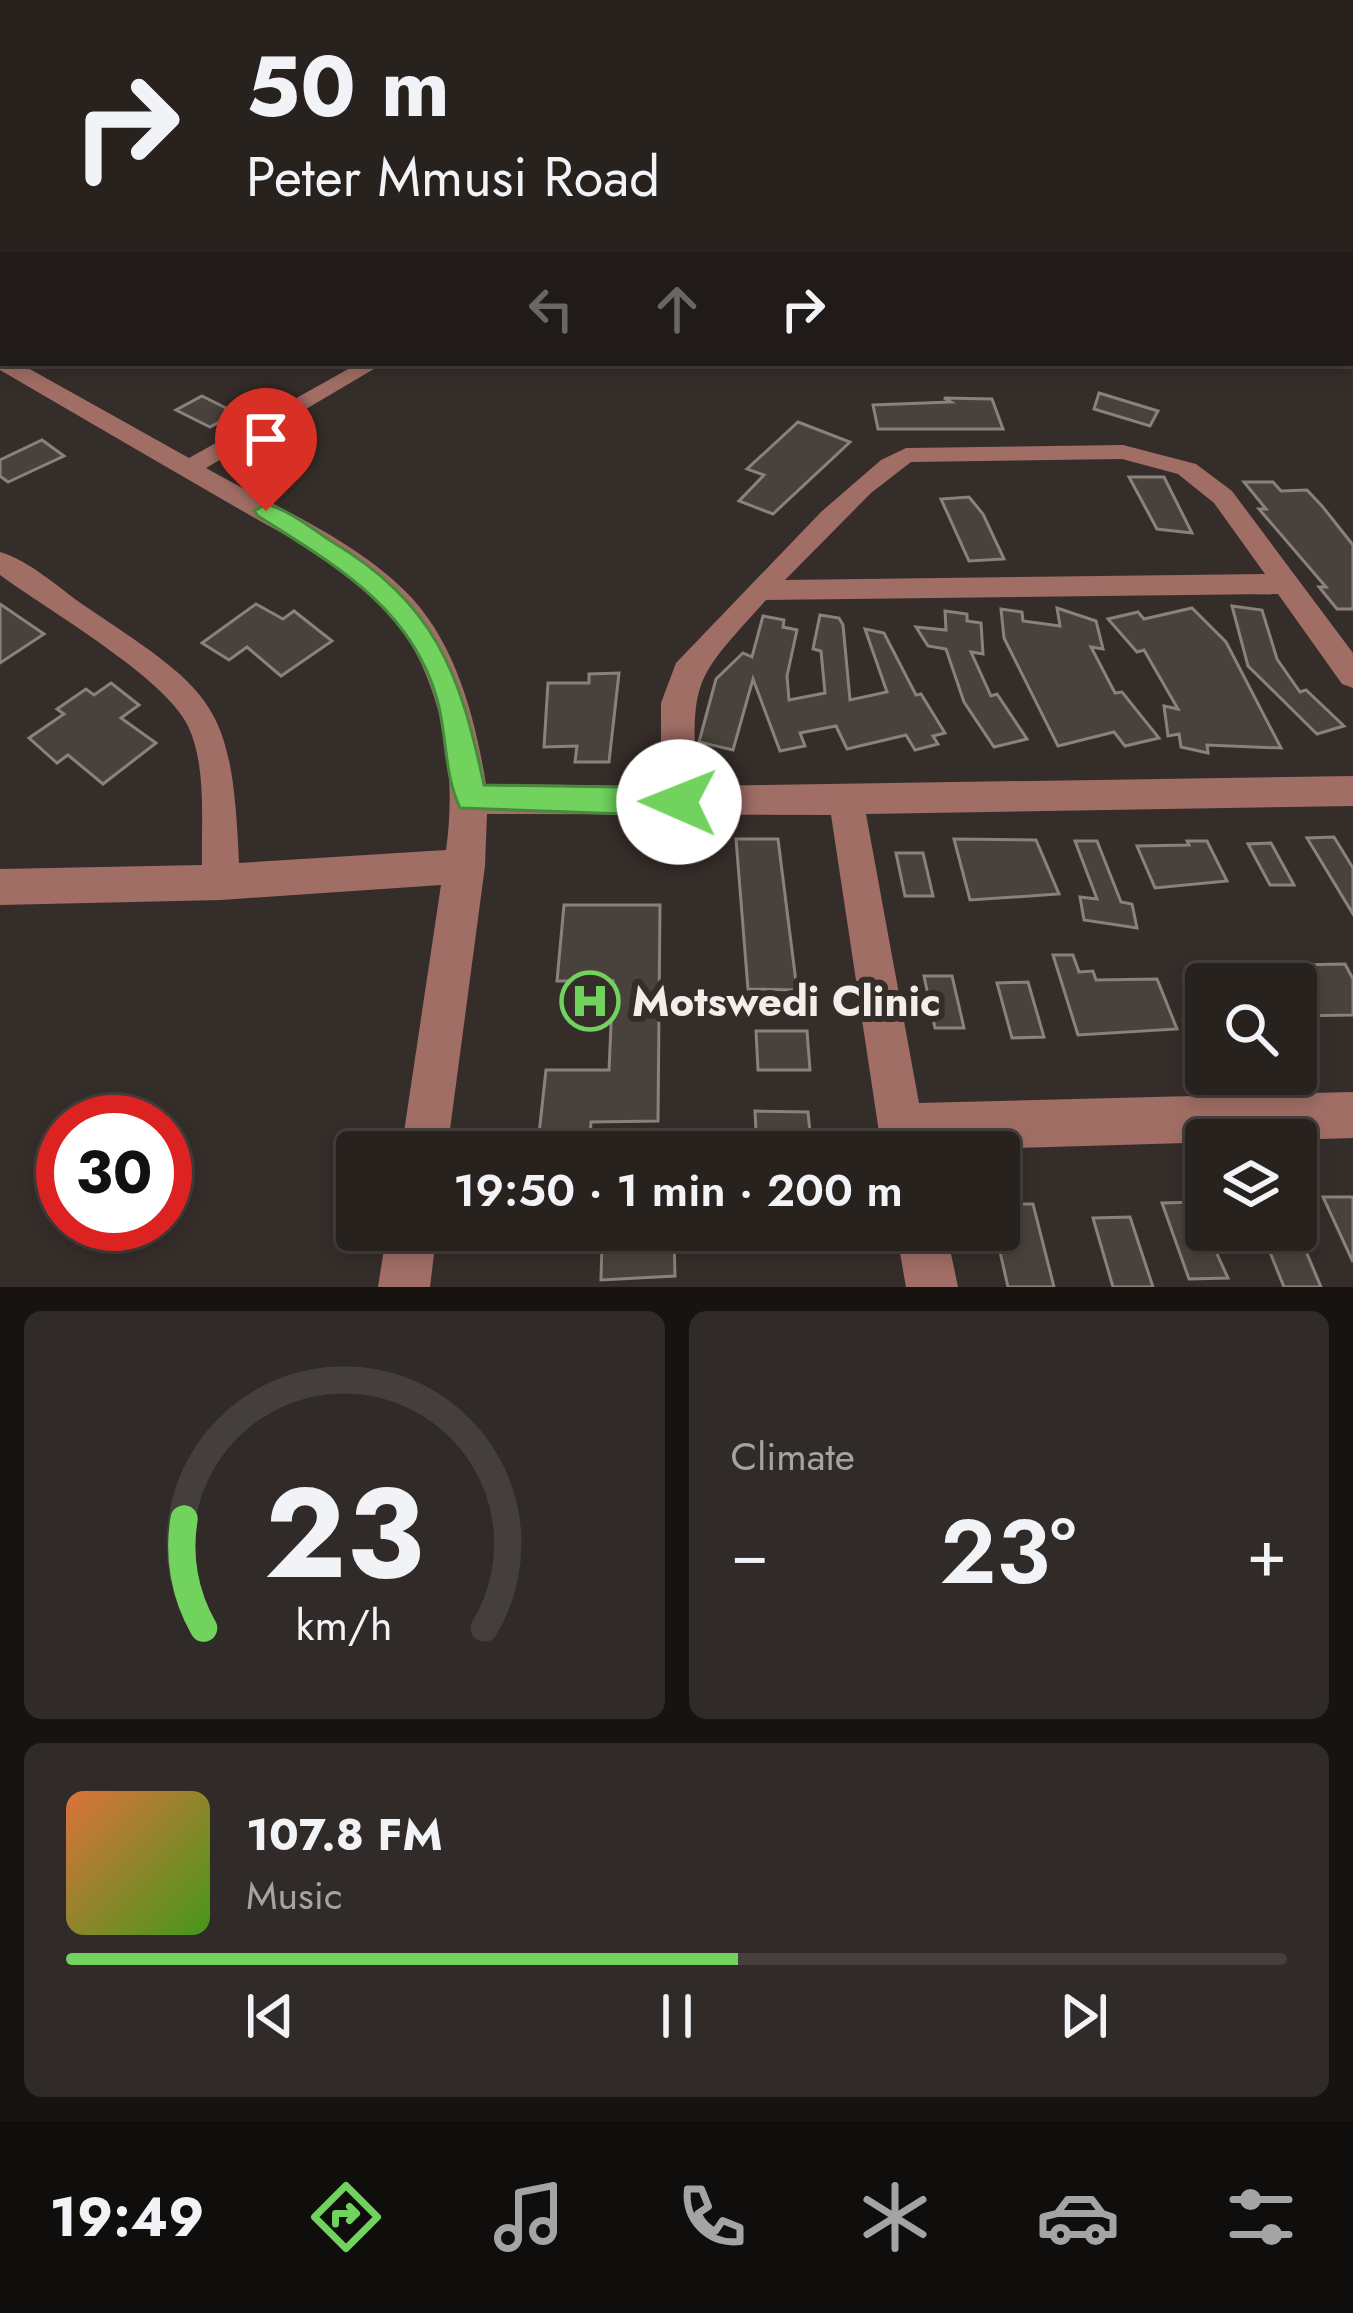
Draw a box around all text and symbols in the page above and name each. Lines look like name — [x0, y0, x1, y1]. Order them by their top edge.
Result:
text: 50 m — [246, 26, 450, 148]
icon: right — [48, 48, 204, 204]
text: Peter Mmusi Road — [246, 138, 660, 216]
icon: left — [518, 276, 584, 342]
icon: ahead — [644, 276, 710, 342]
icon: right — [770, 276, 836, 342]
pin — [215, 388, 317, 511]
icon: arrive — [233, 406, 299, 472]
position arrow — [616, 739, 742, 865]
map controls — [1185, 963, 1317, 1251]
button: search — [1185, 963, 1317, 1095]
hospital icon: Motswedi Clinic — [559, 970, 621, 1032]
place label: Motswedi Clinic — [632, 971, 941, 1032]
speed limit sign: 30 — [36, 1095, 192, 1251]
button: layers — [1185, 1119, 1317, 1251]
text: 19:50 · 1 min · 200 m — [453, 1158, 903, 1223]
text: Climate — [731, 1428, 855, 1485]
text: 23 — [265, 1443, 424, 1624]
text: 23° — [940, 1487, 1076, 1617]
text: − — [731, 1505, 769, 1601]
text: + — [1246, 1505, 1287, 1601]
text: km/h — [296, 1594, 393, 1656]
text: 107.8 FM — [246, 1802, 443, 1867]
text: Music — [246, 1867, 343, 1924]
icon: previous — [237, 1983, 303, 2049]
icon: pause — [644, 1983, 710, 2049]
icon: next — [1051, 1983, 1117, 2049]
icon: directions — [304, 2175, 388, 2259]
icon: music — [487, 2175, 571, 2259]
icon: phone — [670, 2175, 754, 2259]
icon: climate — [853, 2175, 937, 2259]
icon: car — [1036, 2175, 1120, 2259]
icon: filters — [1219, 2175, 1303, 2259]
text: 19:49 — [50, 2178, 204, 2256]

